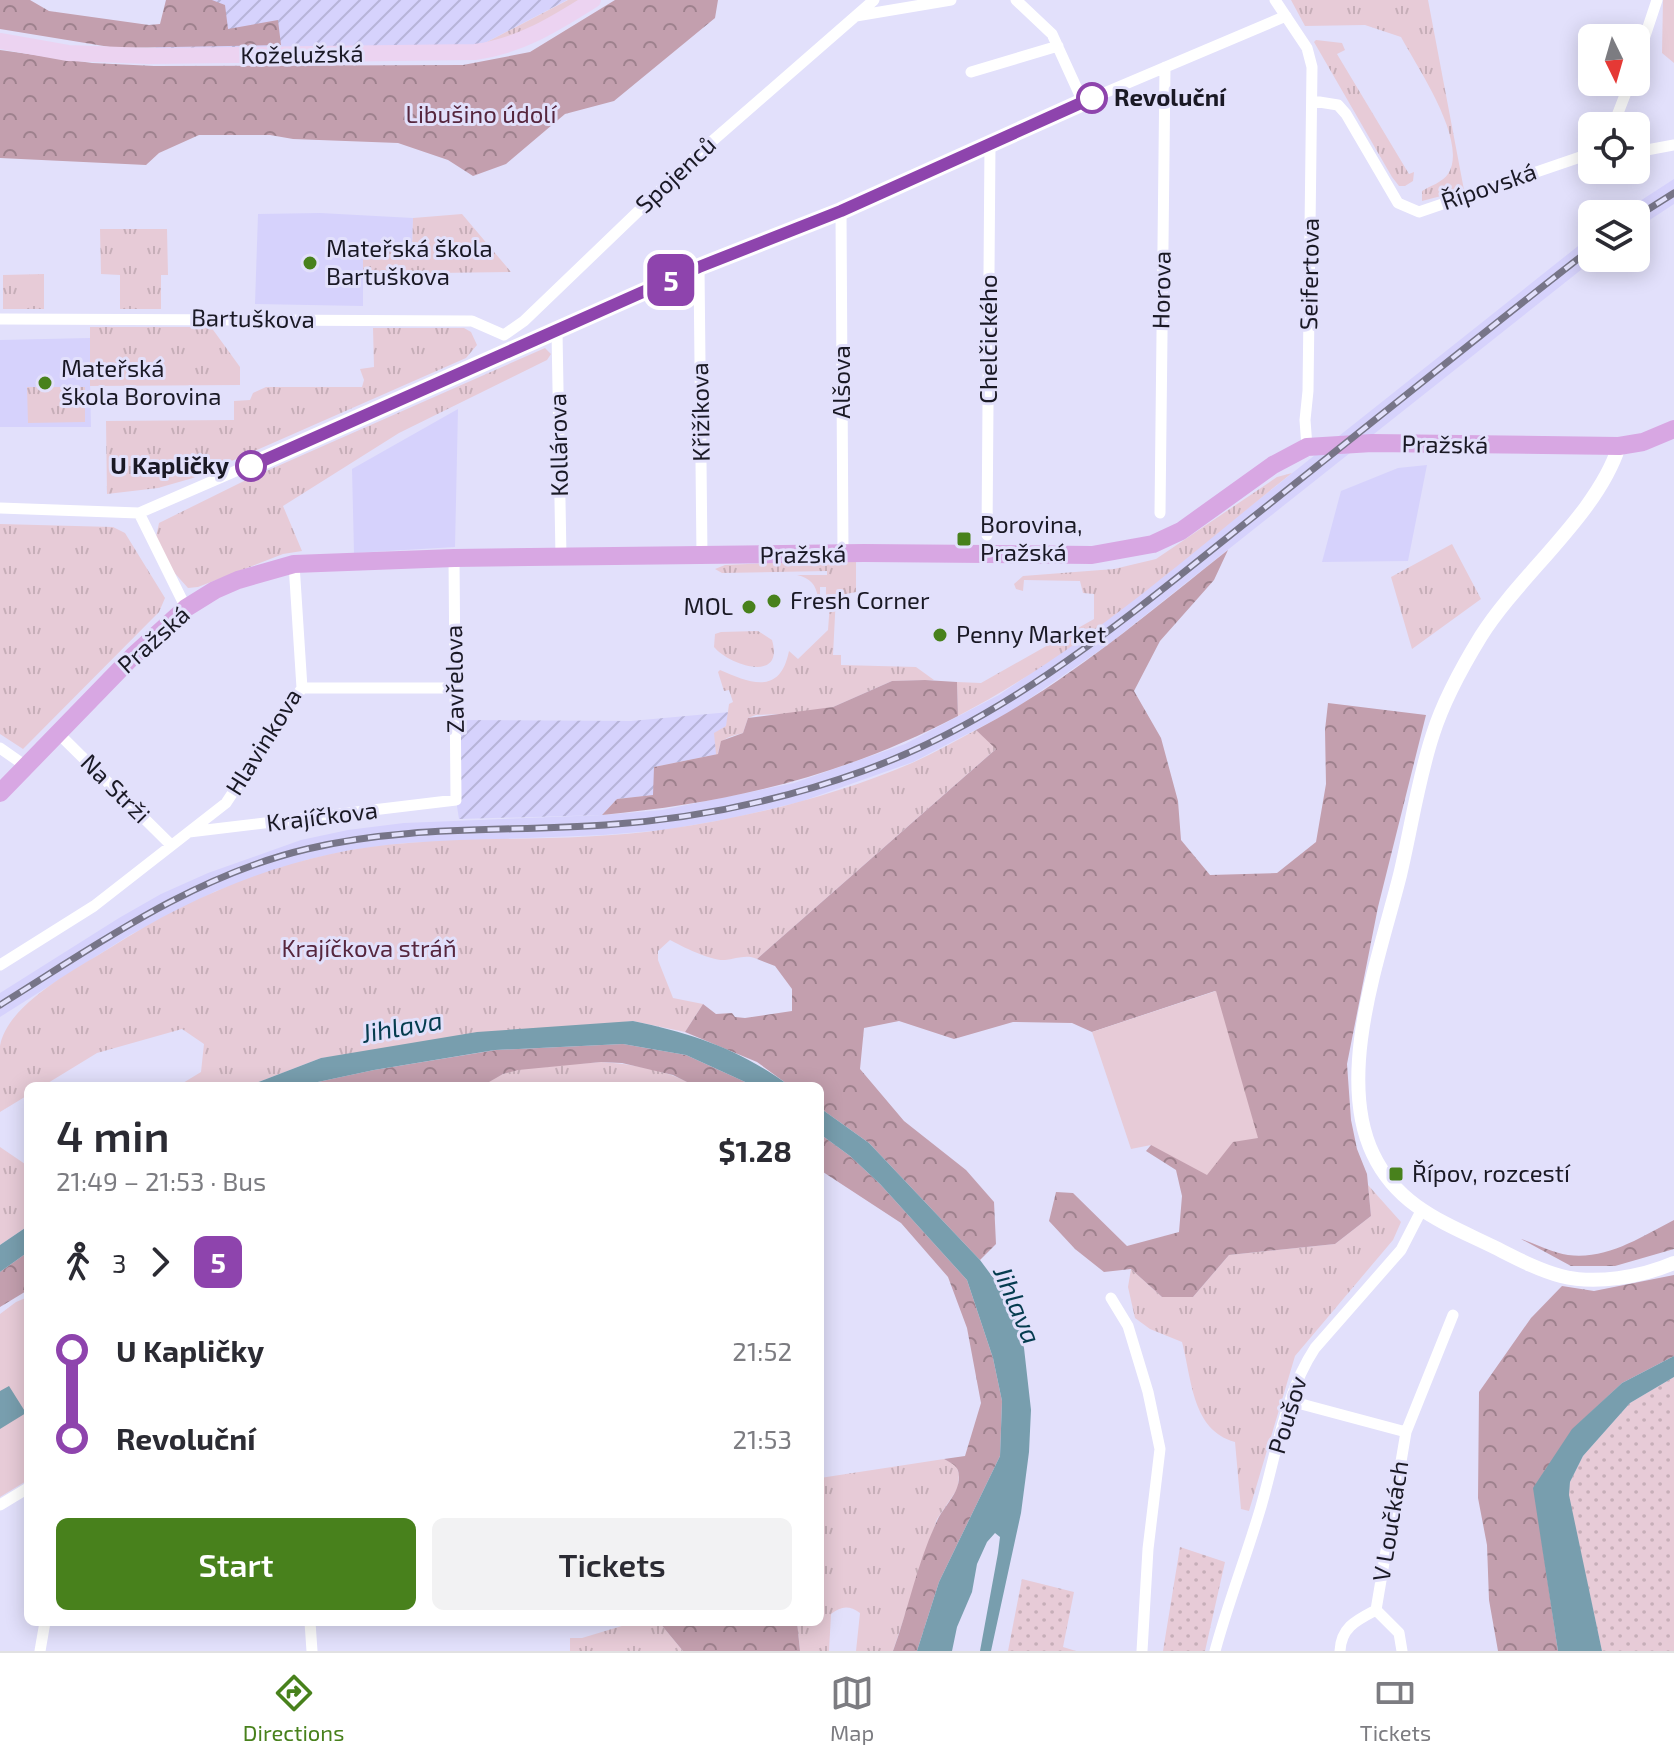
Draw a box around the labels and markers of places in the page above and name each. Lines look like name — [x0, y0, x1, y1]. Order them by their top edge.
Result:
place label: Revoluční — [1114, 82, 1227, 111]
marker: Revoluční — [1077, 83, 1107, 113]
place label: Mateřská škola Bartuškova — [326, 233, 493, 290]
marker: Mateřská škola Bartuškova — [301, 254, 319, 272]
place label: Mateřská škola Borovina — [61, 353, 221, 410]
marker: Mateřská škola Borovina — [36, 374, 54, 392]
place label: U Kapličky — [110, 450, 229, 479]
marker: U Kapličky — [236, 451, 266, 481]
place label: Borovina, Pražská — [980, 509, 1083, 566]
marker: Borovina, Pražská — [955, 530, 973, 548]
place label: Fresh Corner — [790, 585, 930, 614]
place label: MOL — [684, 591, 733, 620]
marker: Fresh Corner — [765, 592, 783, 610]
marker: MOL — [740, 598, 758, 616]
place label: Penny Market — [956, 619, 1106, 648]
marker: Penny Market — [931, 626, 949, 644]
place label: Řípov, rozcestí — [1412, 1158, 1571, 1187]
marker: Řípov, rozcestí — [1387, 1165, 1405, 1183]

